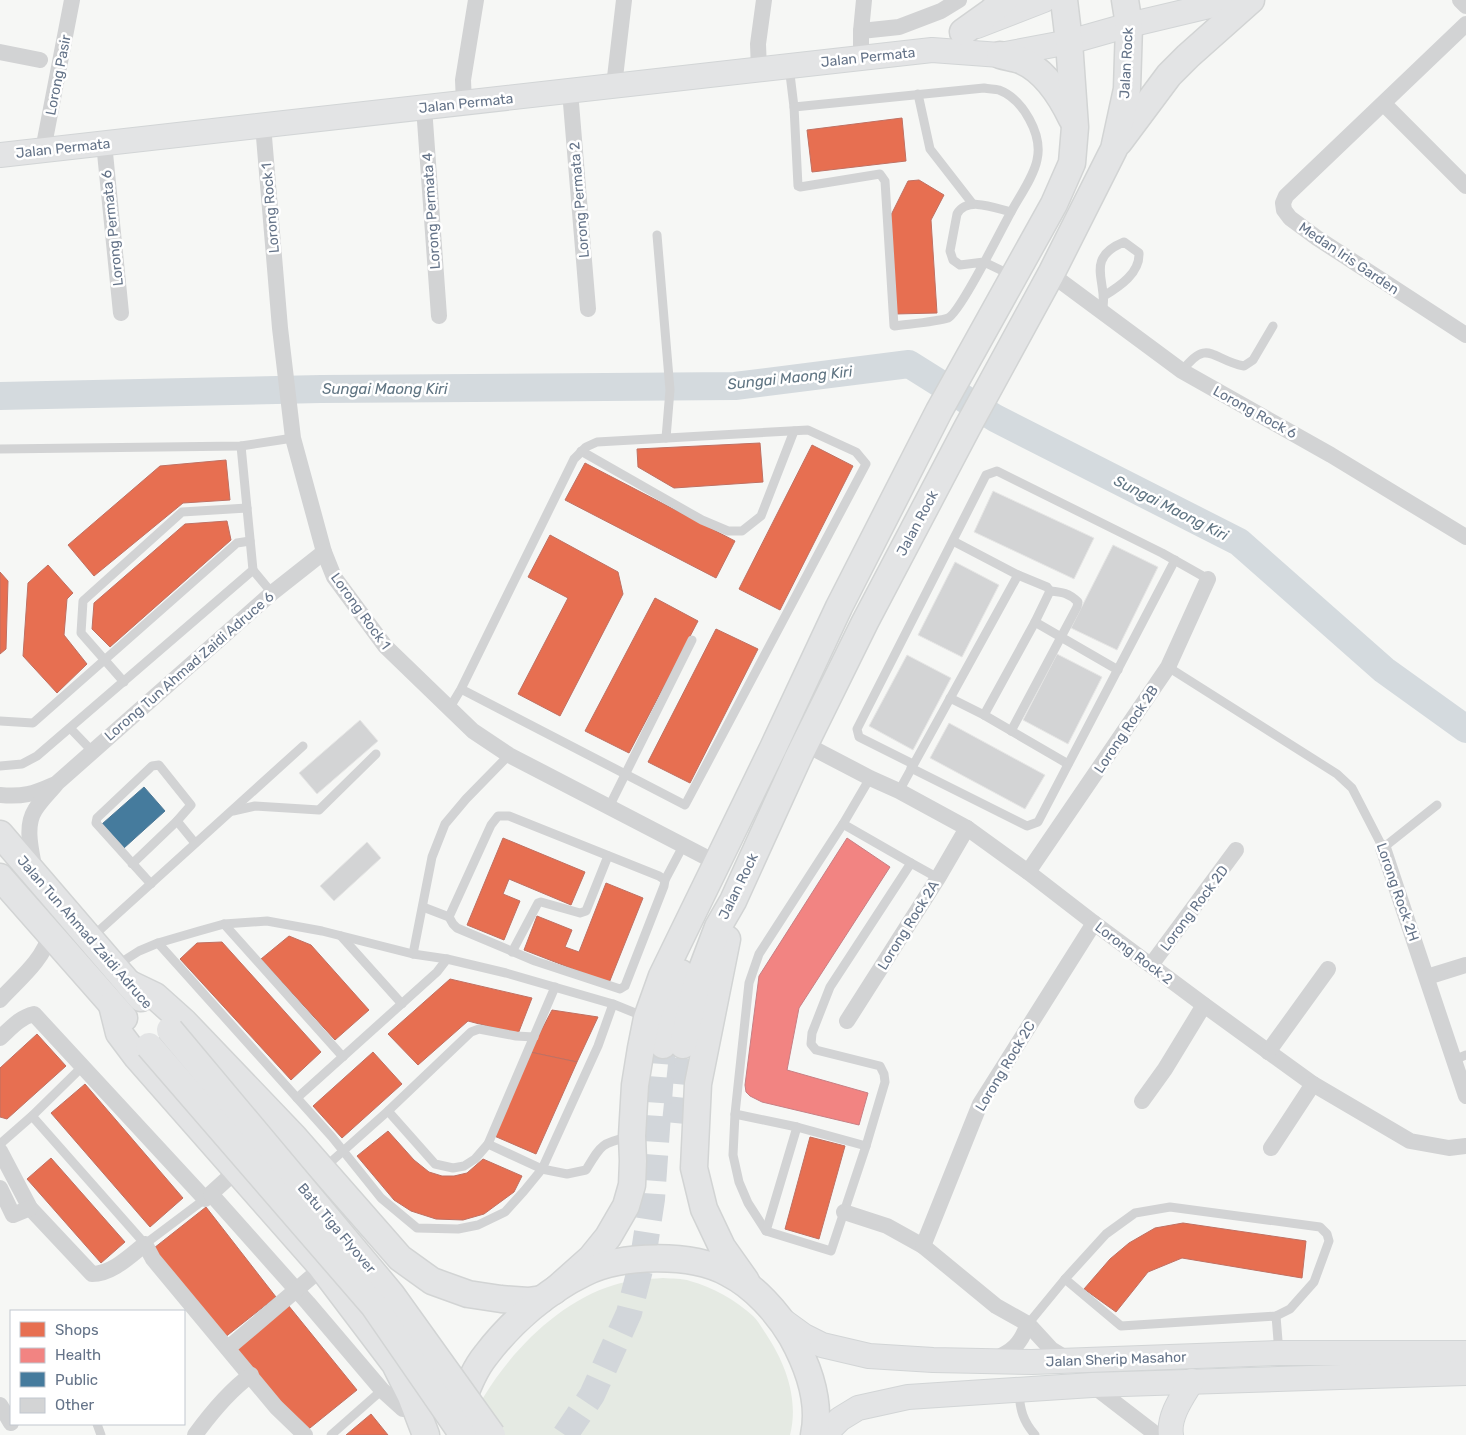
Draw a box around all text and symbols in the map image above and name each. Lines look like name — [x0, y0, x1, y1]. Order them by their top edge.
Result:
street label: Jalan Rock — [1116, 26, 1137, 99]
street label: Lorong Pasir — [42, 33, 75, 117]
street label: Jalan Permata — [820, 44, 916, 71]
street label: Jalan Permata — [418, 90, 514, 117]
street label: Jalan Permata — [15, 135, 111, 162]
street label: Lorong Permata 2 — [566, 141, 593, 259]
street label: Lorong Permata 4 — [419, 152, 444, 270]
street label: Lorong Rock 1 — [258, 162, 283, 254]
street label: Lorong Permata 6 — [98, 169, 127, 287]
street label: Medan Iris Garden — [1295, 219, 1402, 298]
water label: Sungai Maong Kiri — [727, 362, 854, 394]
water label: Sungai Maong Kiri — [322, 380, 448, 398]
street label: Lorong Rock 6 — [1210, 382, 1300, 442]
water label: Sungai Maong Kiri — [1111, 471, 1231, 545]
street label: Jalan Rock — [893, 487, 942, 559]
street label: Lorong Rock 1 — [327, 570, 394, 653]
street label: Lorong Tun Ahmad Zaidi Adruce 6 — [101, 588, 277, 745]
street label: Lorong Rock 2B — [1091, 682, 1162, 776]
street label: Lorong Rock 2H — [1373, 841, 1422, 944]
street label: Jalan Rock — [715, 850, 762, 922]
street label: Jalan Tun Ahmad Zaidi Adruce — [13, 852, 156, 1012]
street label: Lorong Rock 2D — [1157, 862, 1232, 954]
street label: Lorong Rock 2A — [874, 877, 943, 973]
street label: Lorong Rock 2 — [1092, 919, 1176, 988]
street label: Lorong Rock 2C — [972, 1018, 1039, 1114]
street label: Batu Tiga Flyover — [294, 1180, 380, 1277]
legend — [10, 1310, 185, 1425]
text: Shops — [55, 1321, 99, 1339]
text: Health — [55, 1346, 101, 1364]
street label: Jalan Sherip Masahor — [1045, 1349, 1187, 1370]
text: Public — [55, 1371, 98, 1389]
text: Other — [55, 1396, 95, 1414]

